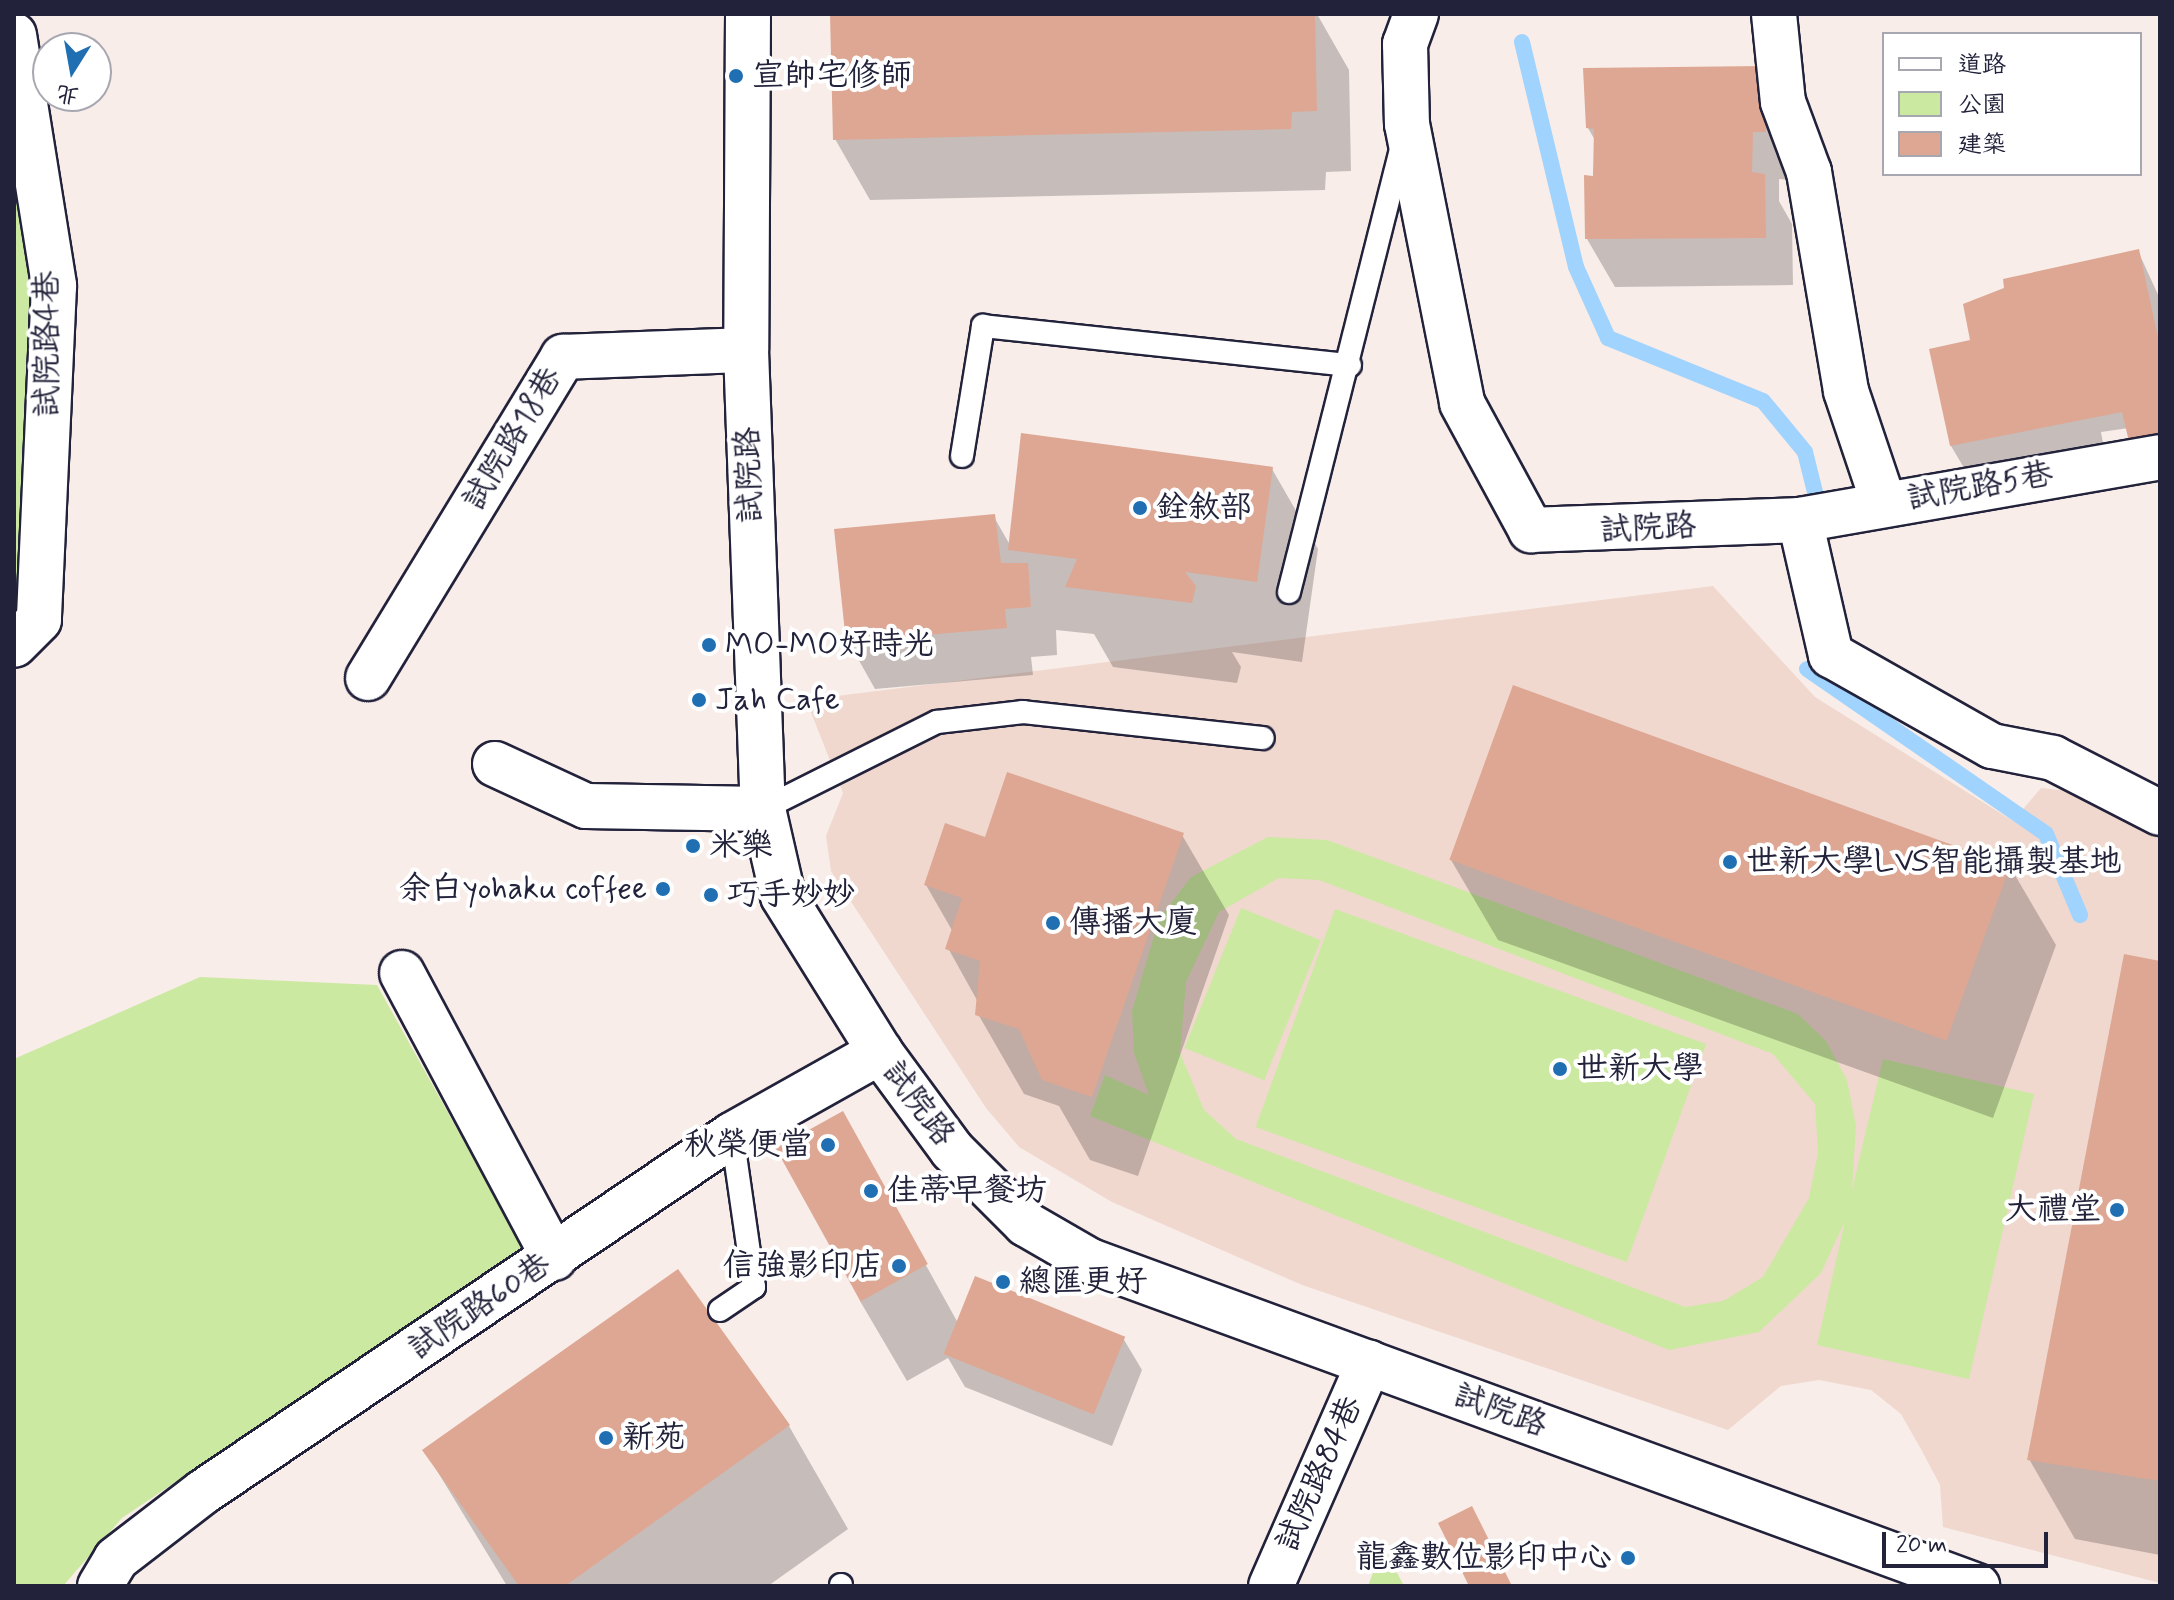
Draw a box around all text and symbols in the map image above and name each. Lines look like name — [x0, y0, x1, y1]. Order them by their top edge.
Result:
north arrow — [32, 32, 112, 112]
legend — [1882, 32, 2142, 176]
text: 道路 — [1958, 50, 2006, 81]
place label: 宣帥宅修師 — [752, 57, 912, 95]
marker: 宣帥宅修師 — [727, 67, 745, 85]
text: 北 — [54, 78, 81, 109]
text: 公園 — [1958, 90, 2006, 121]
text: 建築 — [1958, 130, 2006, 161]
street label: 試院路4巷 — [29, 271, 67, 417]
street label: 試院路18巷 — [455, 361, 571, 517]
street label: 試院路 — [729, 426, 771, 524]
street label: 試院路5巷 — [1904, 455, 2056, 519]
place label: 銓敘部 — [1156, 489, 1252, 527]
marker: 銓敘部 — [1131, 499, 1149, 517]
street label: 試院路 — [1599, 507, 1697, 551]
place label: MO-MO好時光 — [725, 626, 935, 664]
marker: MO-MO好時光 — [700, 636, 718, 654]
place label: Jah Cafe — [715, 681, 843, 719]
marker: Jah Cafe — [690, 691, 708, 709]
place label: 米樂 — [709, 827, 773, 865]
marker: 米樂 — [684, 837, 702, 855]
place label: 世新大學LVS智能攝製基地 — [1746, 843, 2122, 881]
marker: 世新大學LVS智能攝製基地 — [1721, 853, 1739, 871]
place label: 余白yohaku coffee — [399, 870, 647, 908]
place label: 巧手妙妙 — [727, 876, 855, 914]
marker: 余白yohaku coffee — [654, 880, 672, 898]
marker: 巧手妙妙 — [702, 886, 720, 904]
place label: 傳播大廈 — [1069, 904, 1197, 942]
marker: 傳播大廈 — [1044, 914, 1062, 932]
place label: 世新大學 — [1576, 1050, 1704, 1088]
street label: 試院路 — [874, 1054, 962, 1154]
marker: 世新大學 — [1551, 1060, 1569, 1078]
place label: 秋榮便當 — [684, 1126, 812, 1164]
marker: 秋榮便當 — [819, 1136, 837, 1154]
place label: 佳蒂早餐坊 — [887, 1172, 1047, 1210]
marker: 佳蒂早餐坊 — [862, 1182, 880, 1200]
place label: 大禮堂 — [2005, 1191, 2101, 1229]
marker: 大禮堂 — [2108, 1201, 2126, 1219]
street label: 試院路60巷 — [402, 1246, 558, 1368]
place label: 信強影印店 — [723, 1247, 883, 1285]
marker: 信強影印店 — [890, 1257, 908, 1275]
place label: 總匯更好 — [1019, 1263, 1147, 1301]
marker: 總匯更好 — [994, 1273, 1012, 1291]
street label: 試院路 — [1448, 1377, 1552, 1445]
street label: 試院路84巷 — [1269, 1391, 1371, 1557]
place label: 新苑 — [622, 1419, 686, 1457]
marker: 新苑 — [597, 1429, 615, 1447]
scale bar — [1886, 1516, 2052, 1566]
text: 20 m — [1896, 1530, 1947, 1561]
place label: 龍鑫數位影印中心 — [1356, 1539, 1612, 1577]
marker: 龍鑫數位影印中心 — [1619, 1549, 1637, 1567]

